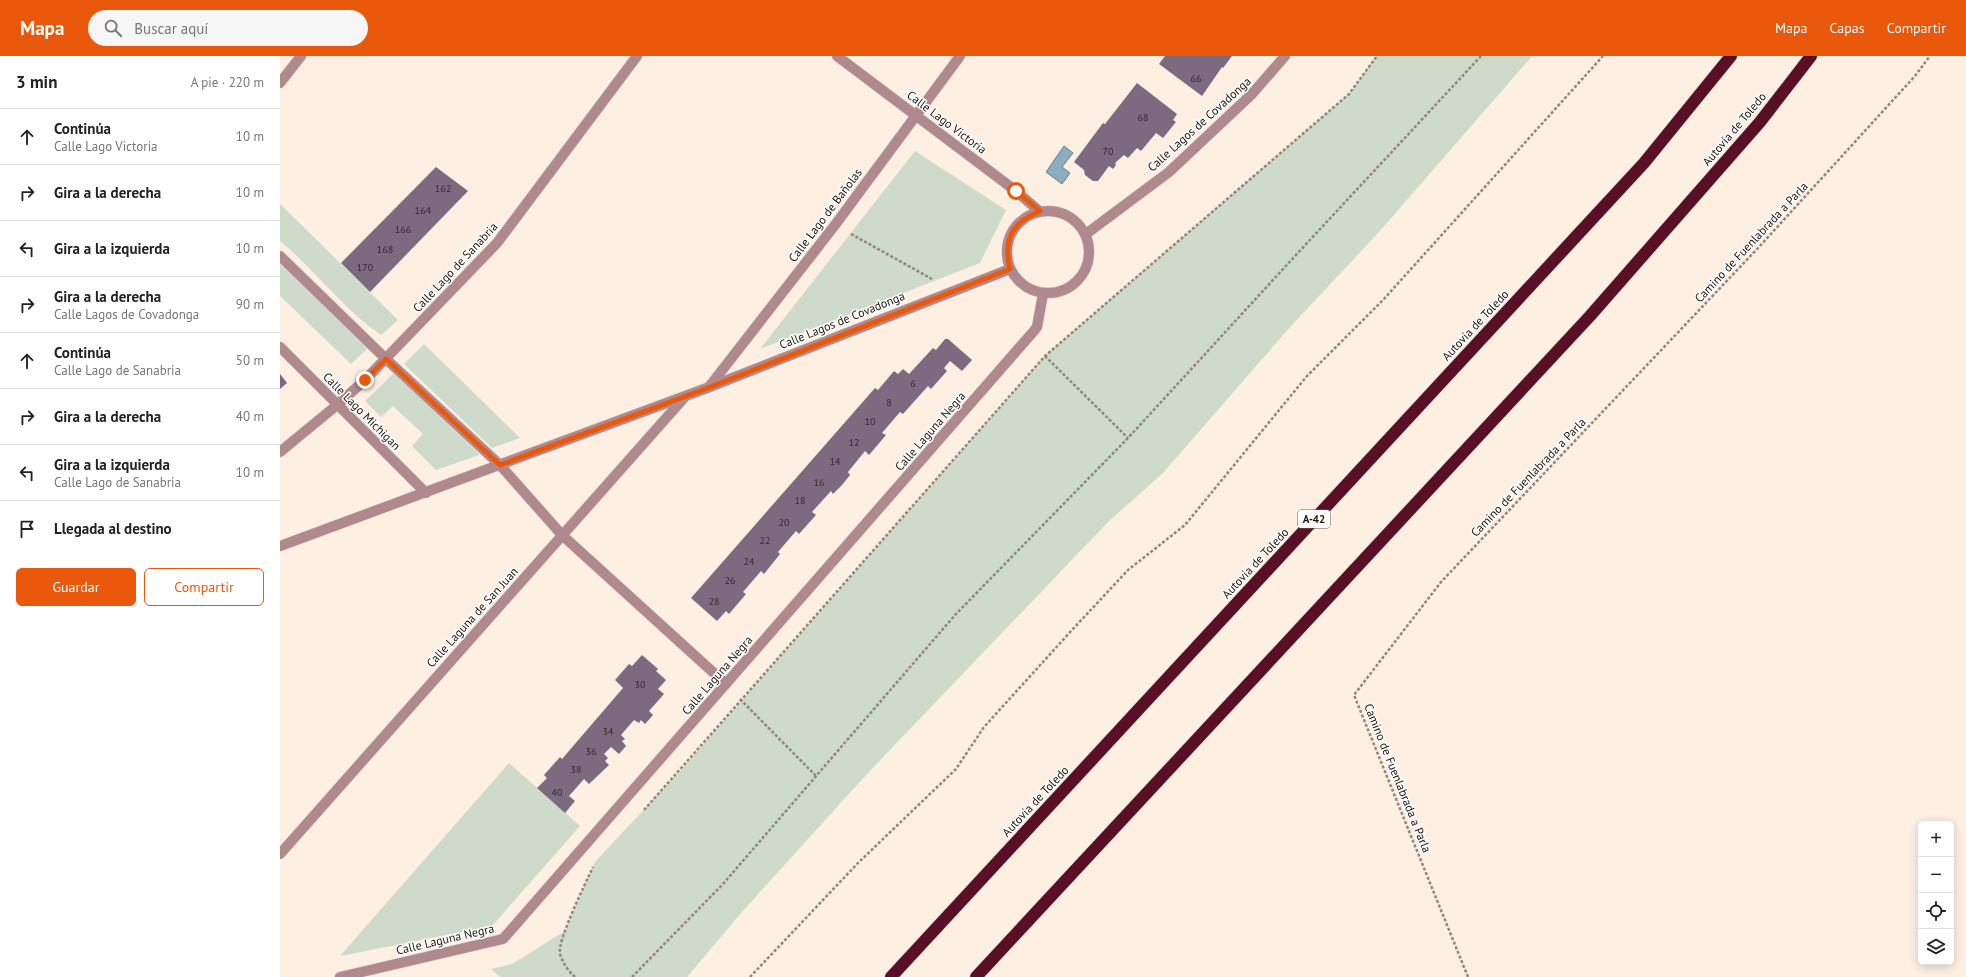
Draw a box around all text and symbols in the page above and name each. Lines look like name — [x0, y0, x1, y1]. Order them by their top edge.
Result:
search box — [88, 10, 368, 46]
text: Mapa — [20, 16, 64, 40]
icon: search — [102, 17, 124, 39]
text: Buscar aquí — [134, 19, 208, 38]
text: Mapa — [1775, 19, 1808, 37]
text: Capas — [1830, 19, 1865, 37]
text: Compartir — [1887, 19, 1946, 37]
text: 3 min — [16, 71, 57, 93]
house number: 66 — [1191, 72, 1201, 85]
text: A pie · 220 m — [191, 74, 264, 91]
street label: Calle Lagos de Covadonga — [1144, 74, 1254, 174]
street label: Calle Lago Victoria — [904, 87, 990, 157]
street label: Autovía de Toledo — [1699, 89, 1769, 169]
house number: 68 — [1138, 111, 1148, 124]
text: Continúa — [54, 119, 111, 138]
icon: ahead — [16, 126, 38, 148]
text: 10 m — [236, 128, 264, 145]
text: Calle Lago Victoria — [54, 138, 158, 155]
house number: 70 — [1103, 145, 1114, 158]
street label: Calle Lago de Bañolas — [785, 165, 865, 265]
street label: Camino de Fuenlabrada a Parla — [1691, 179, 1811, 305]
icon: right — [16, 182, 38, 204]
house number: 162 — [435, 182, 451, 195]
route start — [1007, 182, 1025, 200]
text: Gira a la derecha — [54, 183, 161, 202]
text: 10 m — [236, 184, 264, 201]
house number: 164 — [415, 204, 432, 217]
street label: Calle Lago de Sanabria — [410, 219, 500, 315]
house number: 166 — [395, 223, 411, 236]
icon: left — [16, 238, 38, 260]
text: Gira a la izquierda — [54, 239, 170, 258]
text: 10 m — [236, 240, 264, 257]
house number: 168 — [377, 243, 393, 256]
house number: 170 — [357, 261, 374, 274]
street label: Autovía de Toledo — [1438, 286, 1512, 364]
text: Gira a la derecha — [54, 287, 161, 306]
street label: Calle Lagos de Covadonga — [777, 288, 907, 352]
icon: right — [16, 294, 38, 316]
text: 90 m — [236, 296, 264, 313]
text: Calle Lagos de Covadonga — [54, 306, 199, 323]
text: Continúa — [54, 343, 111, 362]
icon: ahead — [16, 350, 38, 372]
text: 50 m — [236, 352, 264, 369]
text: Calle Lago de Sanabria — [54, 362, 181, 379]
street label: Calle Lago Michigan — [320, 369, 404, 453]
route end — [356, 371, 374, 389]
house number: 6 — [910, 377, 916, 390]
street label: Calle Laguna Negra — [892, 388, 968, 474]
house number: 8 — [886, 396, 892, 409]
icon: right — [16, 406, 38, 428]
text: Gira a la derecha — [54, 407, 161, 426]
text: 40 m — [236, 408, 264, 425]
street label: Camino de Fuenlabrada a Parla — [1467, 414, 1589, 540]
house number: 10 — [865, 415, 876, 428]
house number: 12 — [849, 436, 859, 449]
text: Gira a la izquierda — [54, 455, 170, 474]
house number: 14 — [830, 455, 841, 468]
icon: left — [16, 462, 38, 484]
text: 10 m — [236, 464, 264, 481]
text: Calle Lago de Sanabria — [54, 474, 181, 491]
house number: 16 — [814, 476, 824, 489]
house number: 18 — [795, 494, 805, 507]
road number: A-42 — [1298, 510, 1330, 528]
house number: 20 — [779, 516, 790, 529]
icon: arrive — [16, 518, 38, 540]
text: Llegada al destino — [54, 519, 172, 538]
street label: Autovía de Toledo — [1218, 524, 1292, 602]
house number: 22 — [760, 534, 770, 547]
house number: 24 — [744, 555, 755, 568]
street label: Calle Laguna de San Juan — [423, 564, 521, 670]
button: Guardar — [16, 568, 136, 606]
button: Compartir — [144, 568, 264, 606]
house number: 26 — [725, 574, 735, 587]
house number: 28 — [709, 595, 719, 608]
street label: Calle Laguna Negra — [679, 632, 755, 718]
house number: 30 — [635, 678, 646, 691]
street label: Camino de Fuenlabrada a Parla — [1361, 701, 1435, 855]
house number: 34 — [603, 725, 614, 738]
house number: 36 — [586, 745, 596, 758]
street label: Autovía de Toledo — [998, 762, 1072, 840]
house number: 38 — [571, 763, 581, 776]
house number: 40 — [552, 786, 563, 799]
map controls — [1918, 821, 1954, 965]
button: + — [1918, 821, 1954, 857]
button: − — [1918, 857, 1954, 893]
button: locate — [1918, 893, 1954, 929]
street label: Calle Laguna Negra — [395, 920, 495, 958]
button: layers — [1918, 929, 1954, 965]

